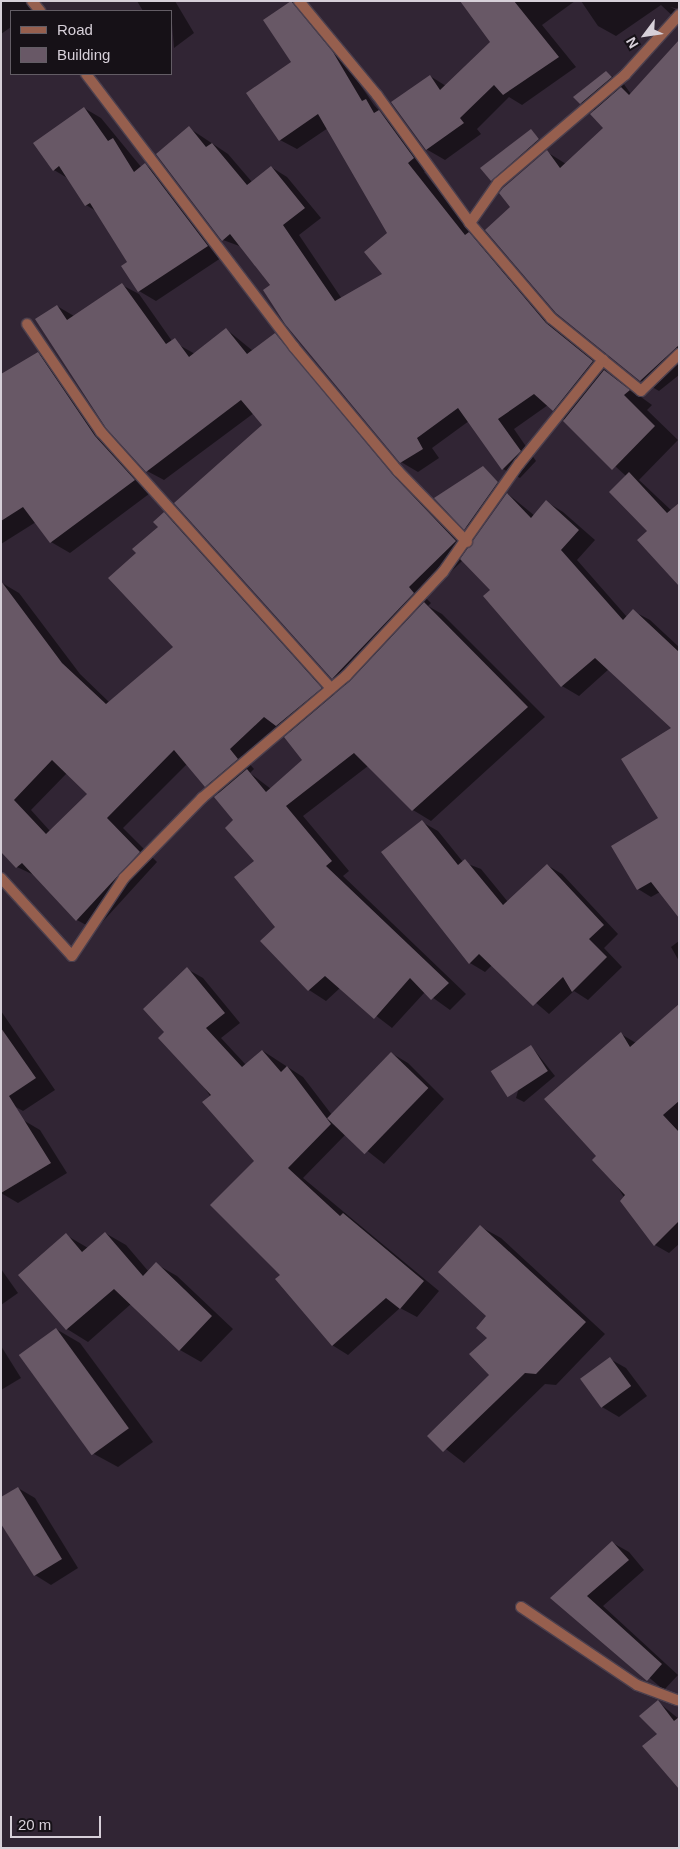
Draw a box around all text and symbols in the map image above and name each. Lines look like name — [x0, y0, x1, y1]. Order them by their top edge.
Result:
legend — [10, 10, 172, 75]
north arrow — [620, 10, 670, 60]
text: Road — [57, 21, 93, 38]
text: N — [623, 34, 642, 51]
text: Building — [57, 46, 110, 63]
scale bar — [12, 1806, 104, 1838]
text: 20 m — [18, 1816, 51, 1833]

